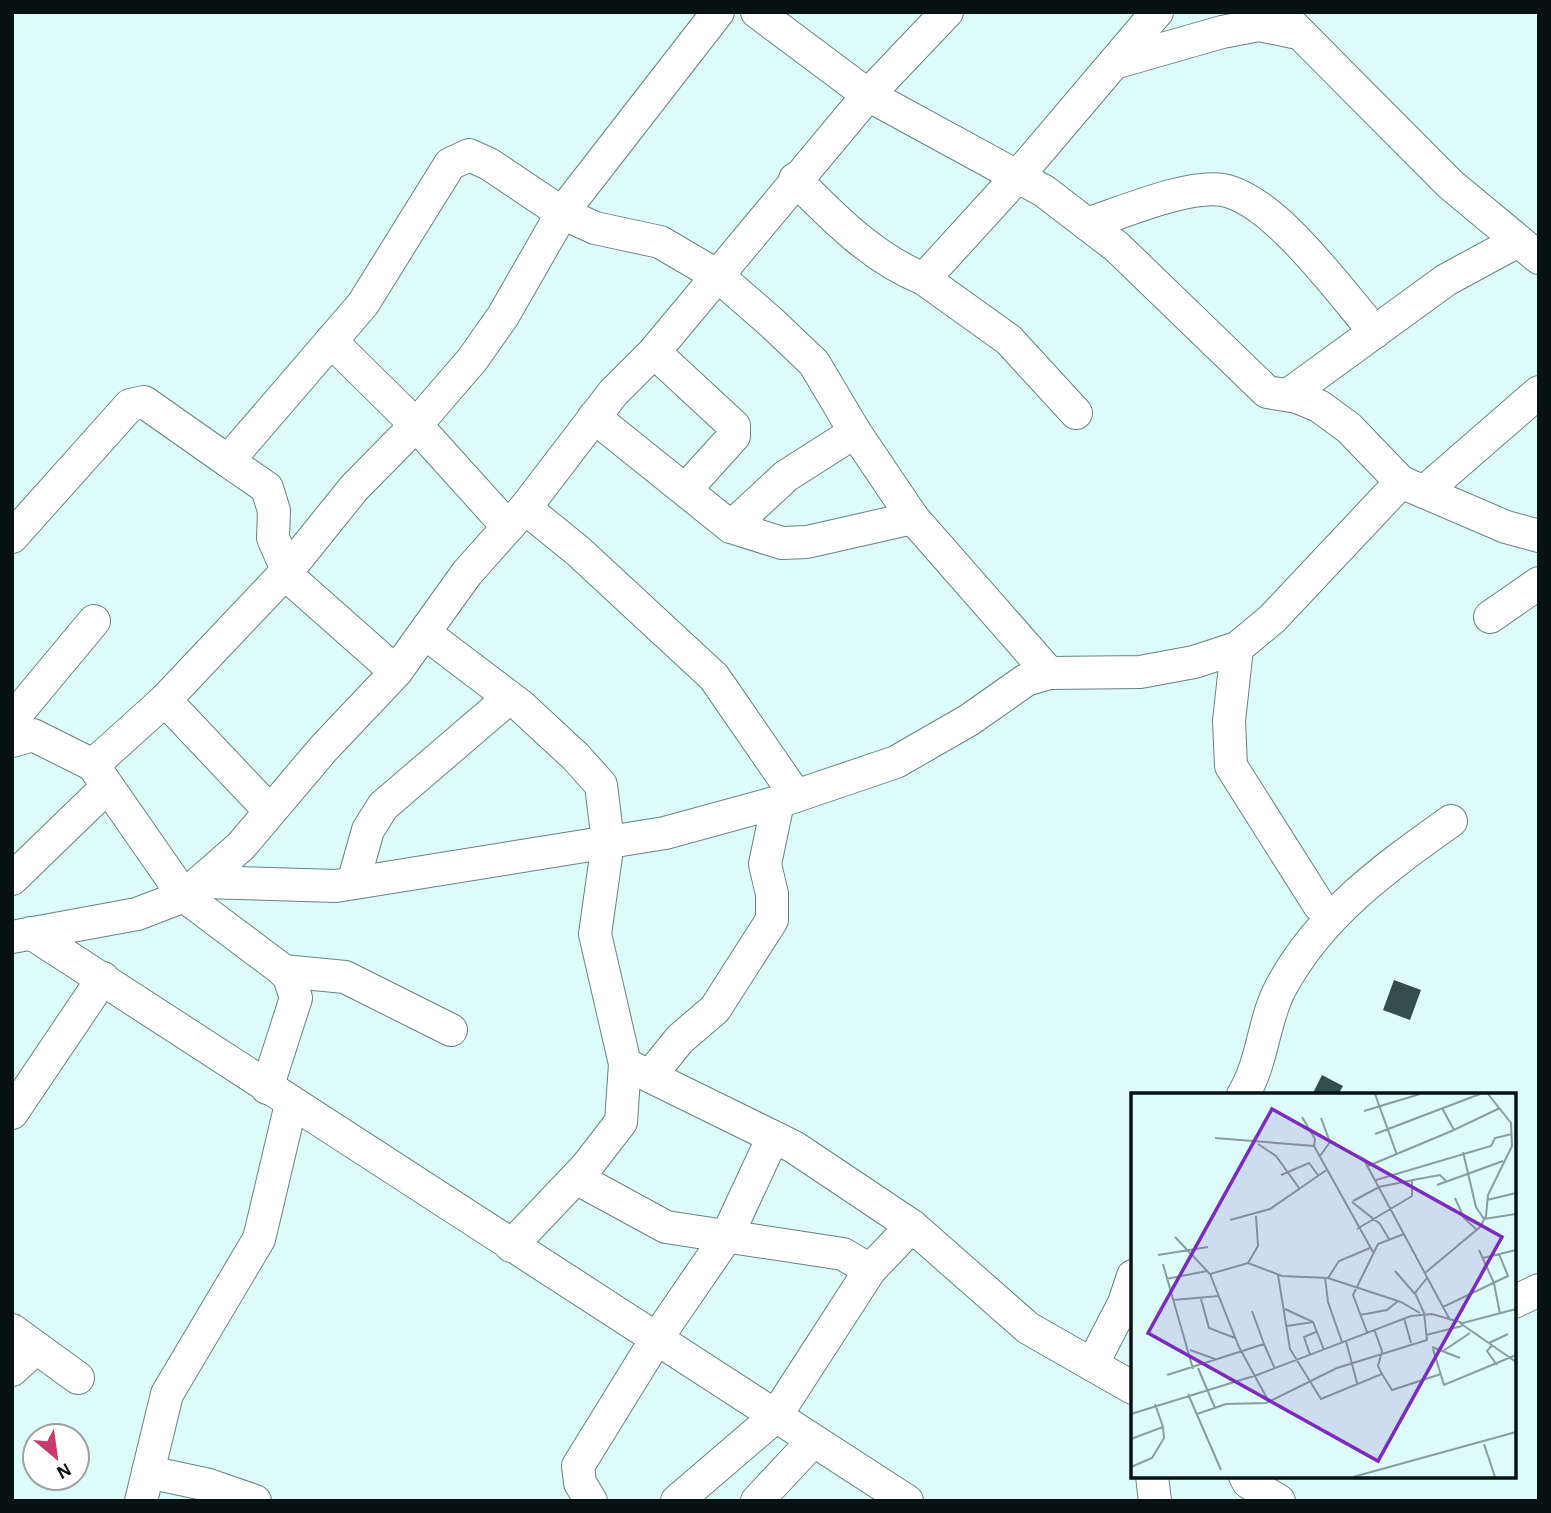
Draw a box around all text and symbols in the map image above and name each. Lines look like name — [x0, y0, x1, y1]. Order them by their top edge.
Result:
inset map — [1131, 1093, 1516, 1478]
north arrow — [21, 1422, 91, 1492]
text: N — [53, 1459, 74, 1482]

